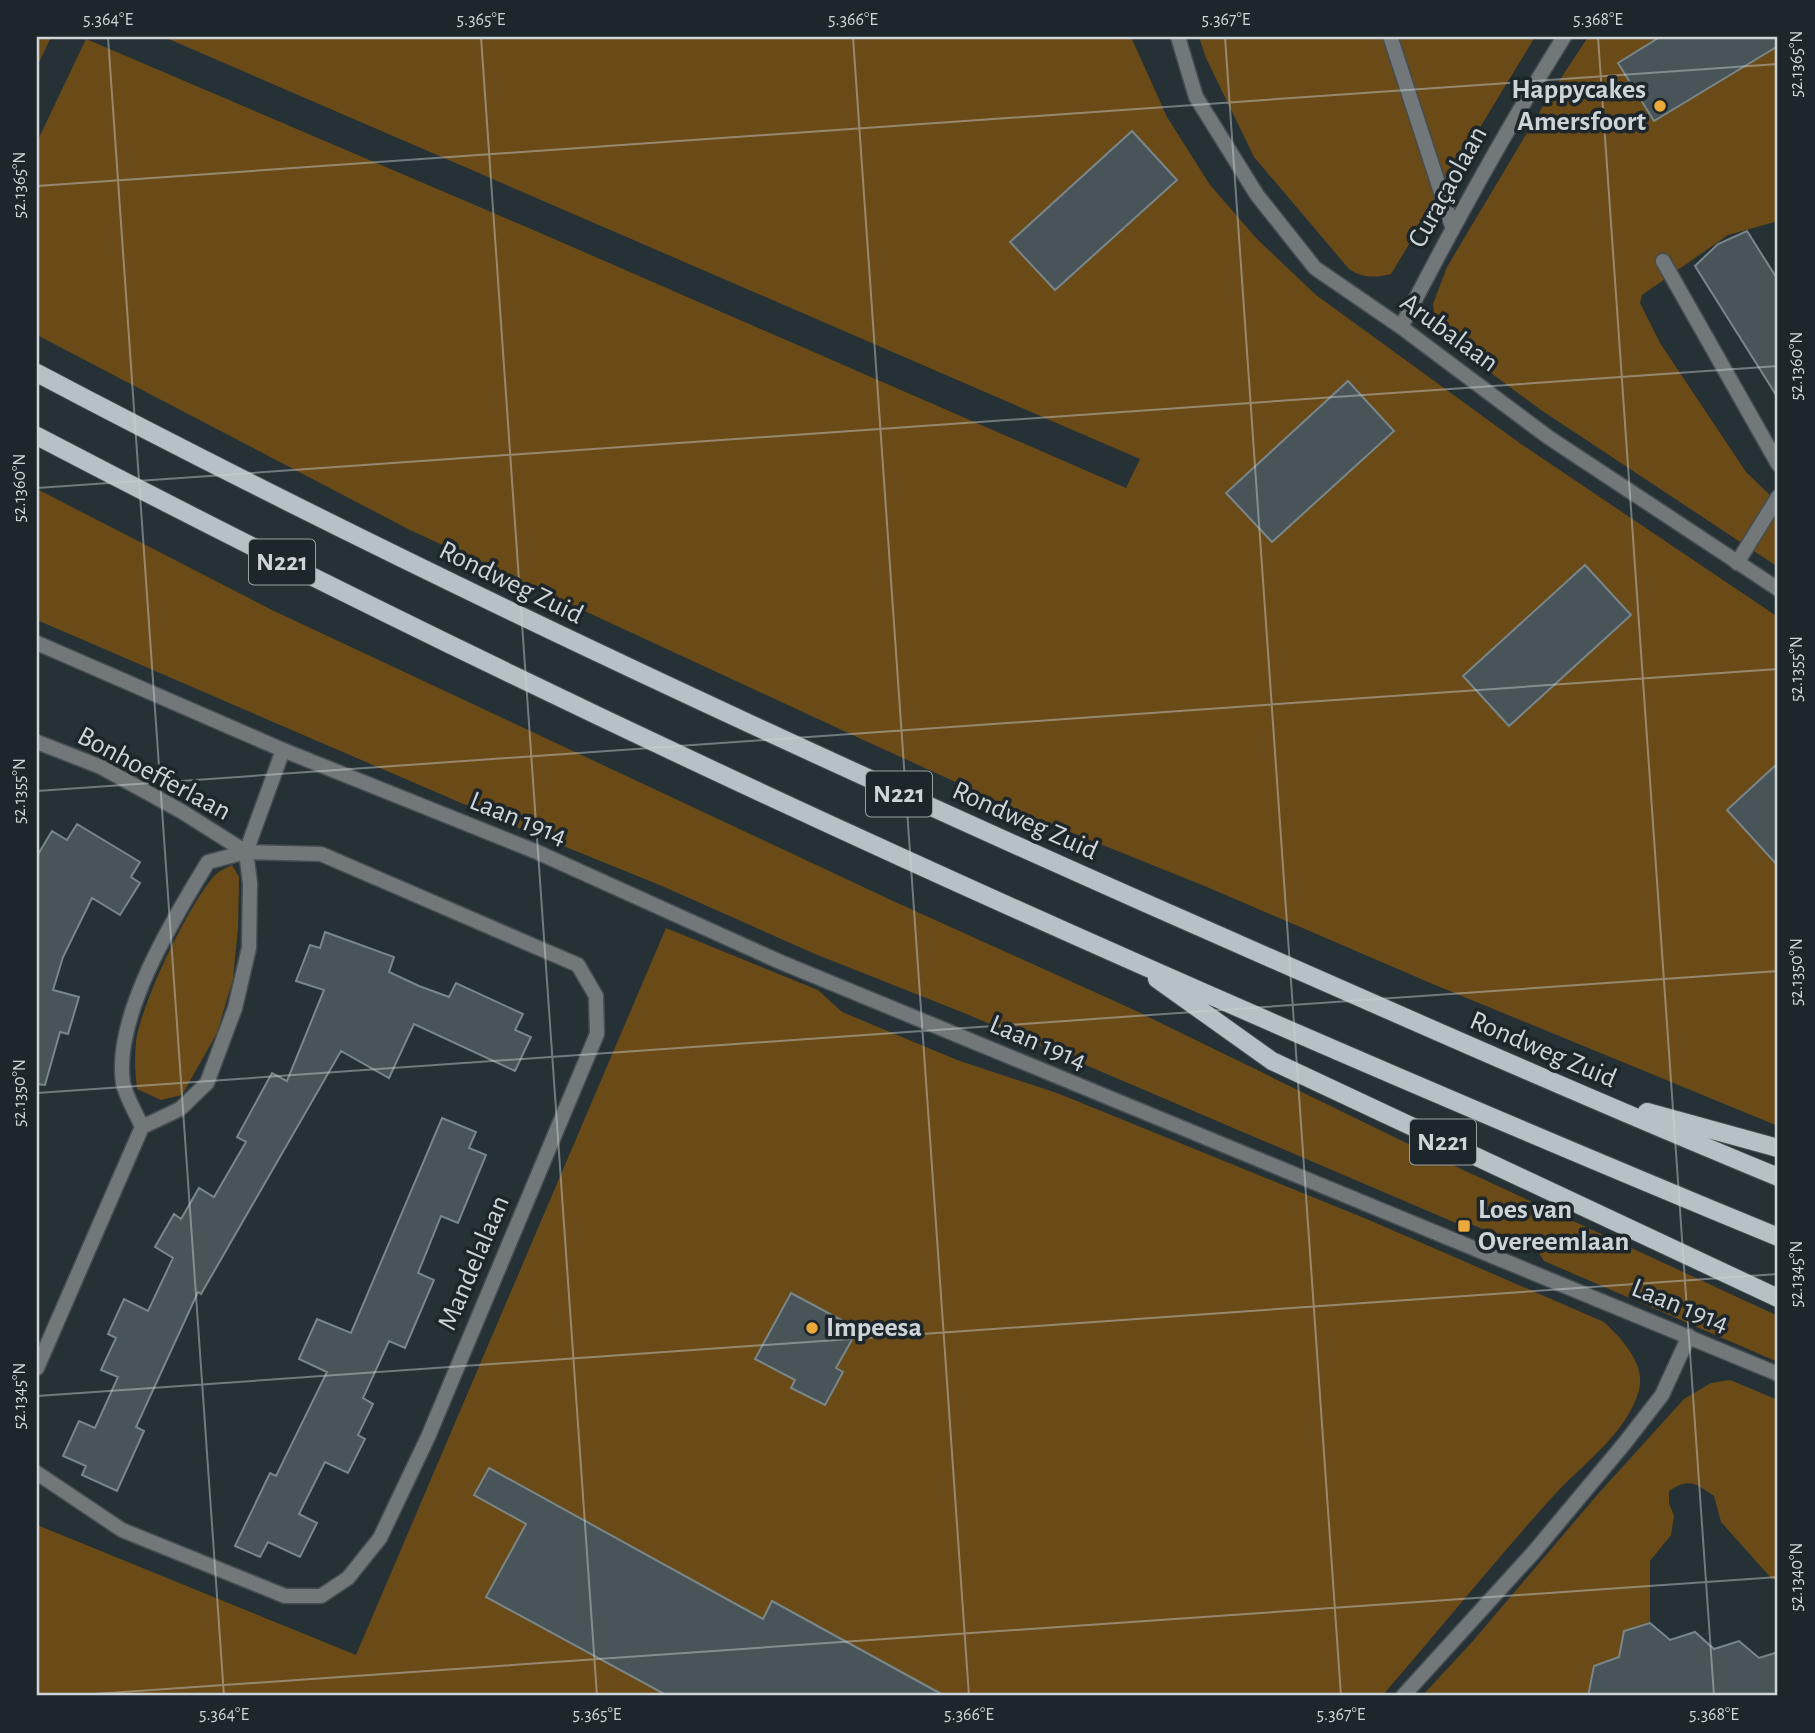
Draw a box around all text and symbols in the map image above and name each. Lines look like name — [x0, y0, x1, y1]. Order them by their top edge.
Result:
text: 5.364°E — [83, 11, 133, 29]
text: 5.365°E — [457, 11, 506, 29]
text: 5.366°E — [828, 11, 878, 29]
text: 5.367°E — [1202, 11, 1251, 29]
text: 5.368°E — [1573, 11, 1623, 29]
text: 52.1365°N — [1788, 31, 1806, 98]
place label: Happycakes Amersfoort — [1511, 76, 1647, 136]
marker: Happycakes Amersfoort — [1652, 98, 1668, 114]
street label: Curaçaolaan — [1403, 122, 1493, 252]
text: 52.1365°N — [11, 152, 29, 219]
street label: Arubalaan — [1395, 288, 1503, 378]
text: 52.1360°N — [1788, 332, 1806, 400]
text: 52.1360°N — [11, 454, 29, 522]
street label: Rondweg Zuid — [435, 536, 587, 630]
road number: N221 — [249, 540, 315, 584]
text: 52.1355°N — [1788, 636, 1806, 702]
street label: Bonhoefferlaan — [73, 722, 235, 826]
text: 52.1355°N — [11, 758, 29, 824]
road number: N221 — [866, 772, 932, 816]
street label: Rondweg Zuid — [948, 776, 1102, 866]
street label: Laan 1914 — [465, 787, 571, 851]
text: 52.1350°N — [1788, 938, 1806, 1006]
street label: Rondweg Zuid — [1466, 1007, 1620, 1093]
street label: Laan 1914 — [985, 1010, 1091, 1076]
text: 52.1350°N — [11, 1059, 29, 1127]
road number: N221 — [1410, 1120, 1476, 1164]
street label: Mandelalaan — [433, 1192, 515, 1334]
place label: Loes van Overeemlaan — [1478, 1196, 1629, 1256]
marker: Loes van Overeemlaan — [1456, 1218, 1472, 1234]
text: 52.1345°N — [1788, 1240, 1806, 1308]
street label: Laan 1914 — [1627, 1274, 1733, 1338]
place label: Impeesa — [826, 1314, 922, 1342]
marker: Impeesa — [804, 1320, 820, 1336]
text: 52.1345°N — [11, 1362, 29, 1430]
text: 52.1340°N — [1788, 1542, 1806, 1612]
text: 5.364°E — [199, 1706, 249, 1724]
text: 5.365°E — [573, 1706, 622, 1724]
text: 5.366°E — [944, 1706, 994, 1724]
text: 5.367°E — [1317, 1706, 1366, 1724]
text: 5.368°E — [1689, 1706, 1739, 1724]

